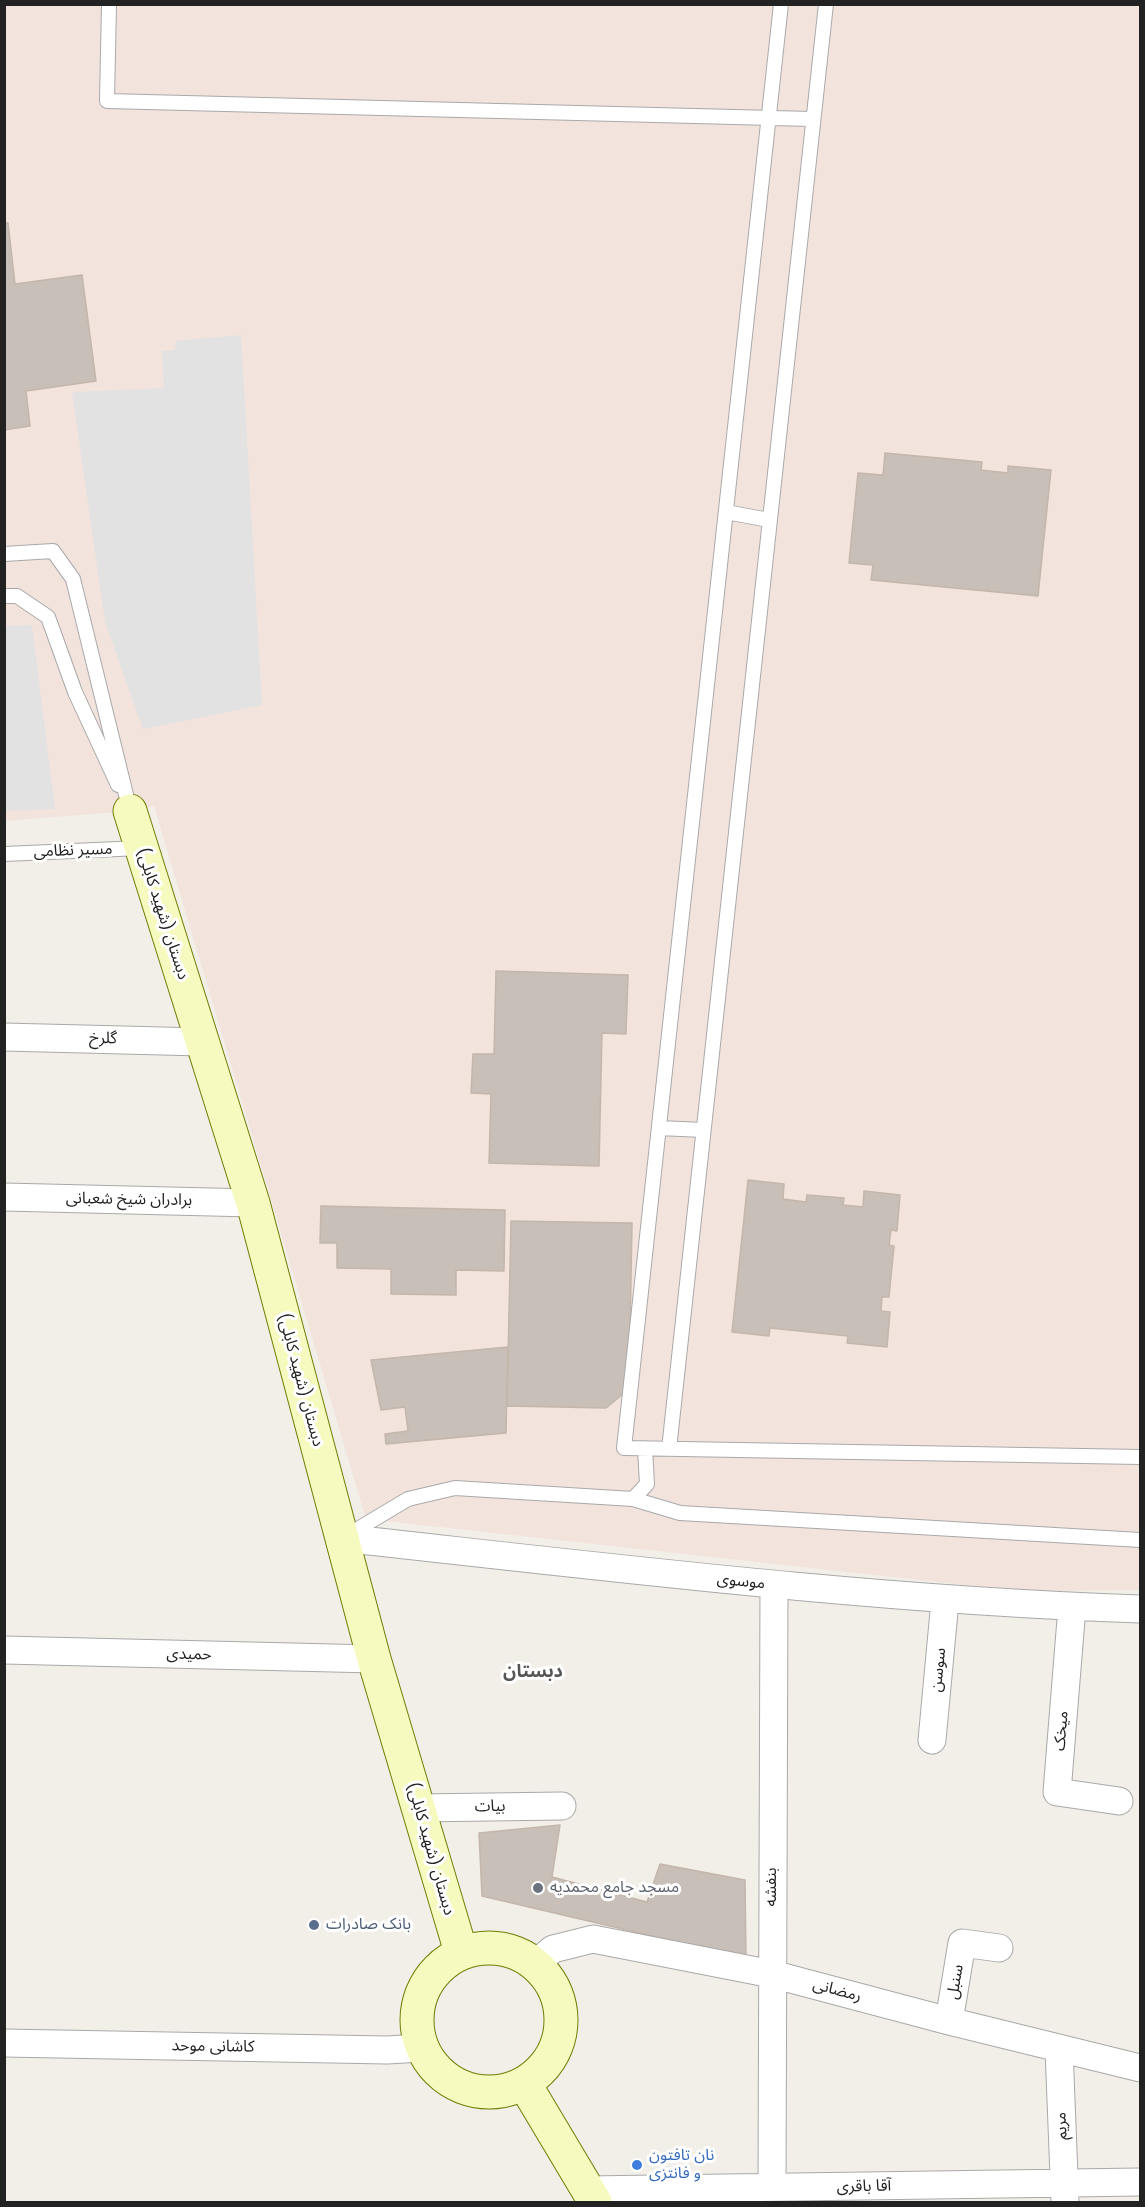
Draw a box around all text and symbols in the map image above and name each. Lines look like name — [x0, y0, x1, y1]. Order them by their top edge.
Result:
street label: مسیر نظامی — [33, 840, 113, 862]
street label: دبستان (شهید کابلی) — [132, 846, 192, 982]
street label: گلرخ — [89, 1029, 117, 1049]
street label: برادران شیخ شعبانی — [66, 1189, 192, 1211]
street label: دبستان (شهید کابلی) — [273, 1311, 327, 1449]
street label: موسوی — [716, 1570, 766, 1594]
street label: حمیدی — [166, 1645, 212, 1665]
street label: سوسن — [927, 1647, 951, 1693]
district label: دبستان — [503, 1661, 563, 1683]
street label: میخک — [1051, 1710, 1073, 1752]
street label: دبستان (شهید کابلی) — [402, 1780, 458, 1918]
street label: بیات — [474, 1797, 506, 1817]
street label: بنفشه — [762, 1867, 782, 1907]
place label: مسجد جامع محمدیه — [550, 1878, 679, 1898]
marker: مسجد جامع محمدیه — [531, 1881, 545, 1895]
place label: بانک صادرات — [326, 1915, 411, 1935]
marker: بانک صادرات — [307, 1918, 321, 1932]
street label: سنبل — [943, 1963, 969, 2001]
street label: رمضانی — [811, 1975, 863, 2007]
street label: کاشانی موحد — [171, 2037, 255, 2057]
street label: مریم — [1052, 2112, 1072, 2140]
place label: نان تافتون و فانتزی — [649, 2146, 714, 2184]
marker: نان تافتون و فانتزی — [630, 2158, 644, 2172]
street label: آقا باقری — [837, 2177, 891, 2197]

